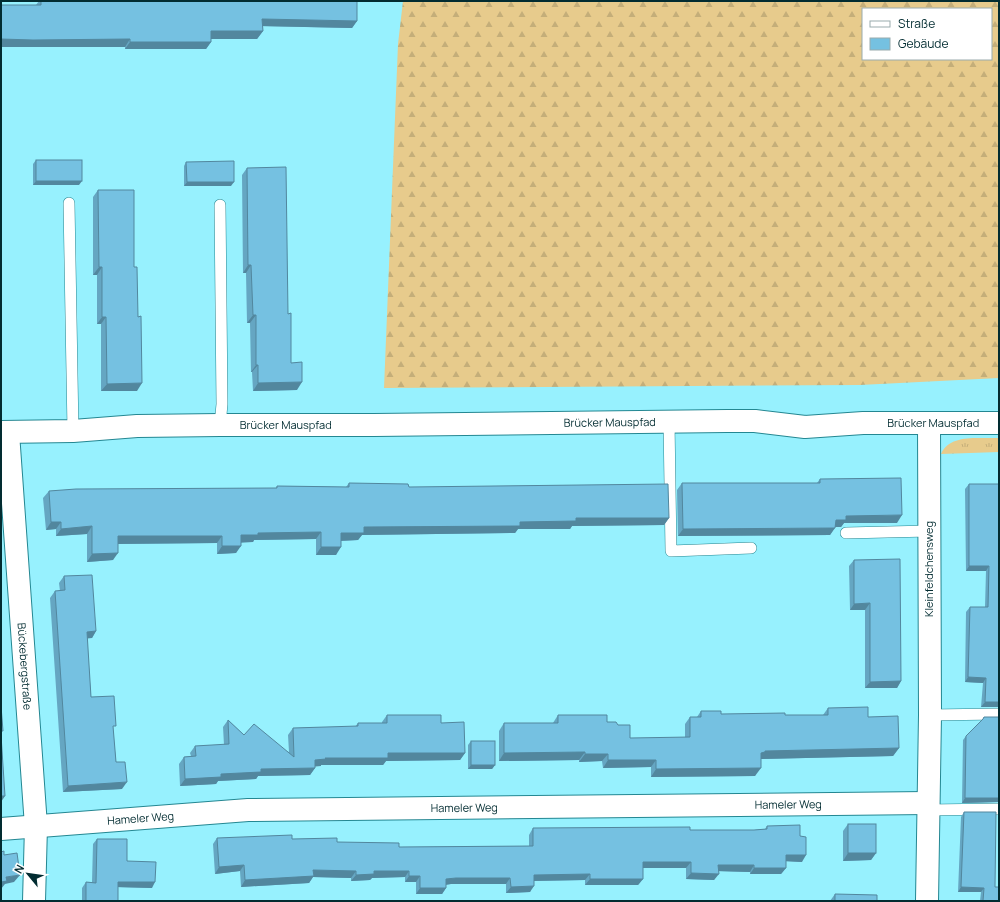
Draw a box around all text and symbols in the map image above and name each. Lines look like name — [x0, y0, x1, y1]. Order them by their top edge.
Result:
legend — [862, 8, 992, 60]
text: Straße — [898, 15, 935, 32]
text: Gebäude — [898, 35, 949, 52]
street label: Brücker Mauspfad — [564, 414, 656, 430]
street label: Brücker Mauspfad — [887, 415, 979, 430]
street label: Brücker Mauspfad — [240, 417, 332, 432]
street label: Kleinfeldchensweg — [921, 521, 936, 617]
street label: Bückebergstraße — [15, 622, 36, 711]
street label: Hameler Weg — [755, 796, 822, 812]
street label: Hameler Weg — [431, 799, 498, 815]
street label: Hameler Weg — [106, 808, 175, 828]
north arrow — [8, 854, 48, 894]
text: N — [10, 862, 27, 876]

